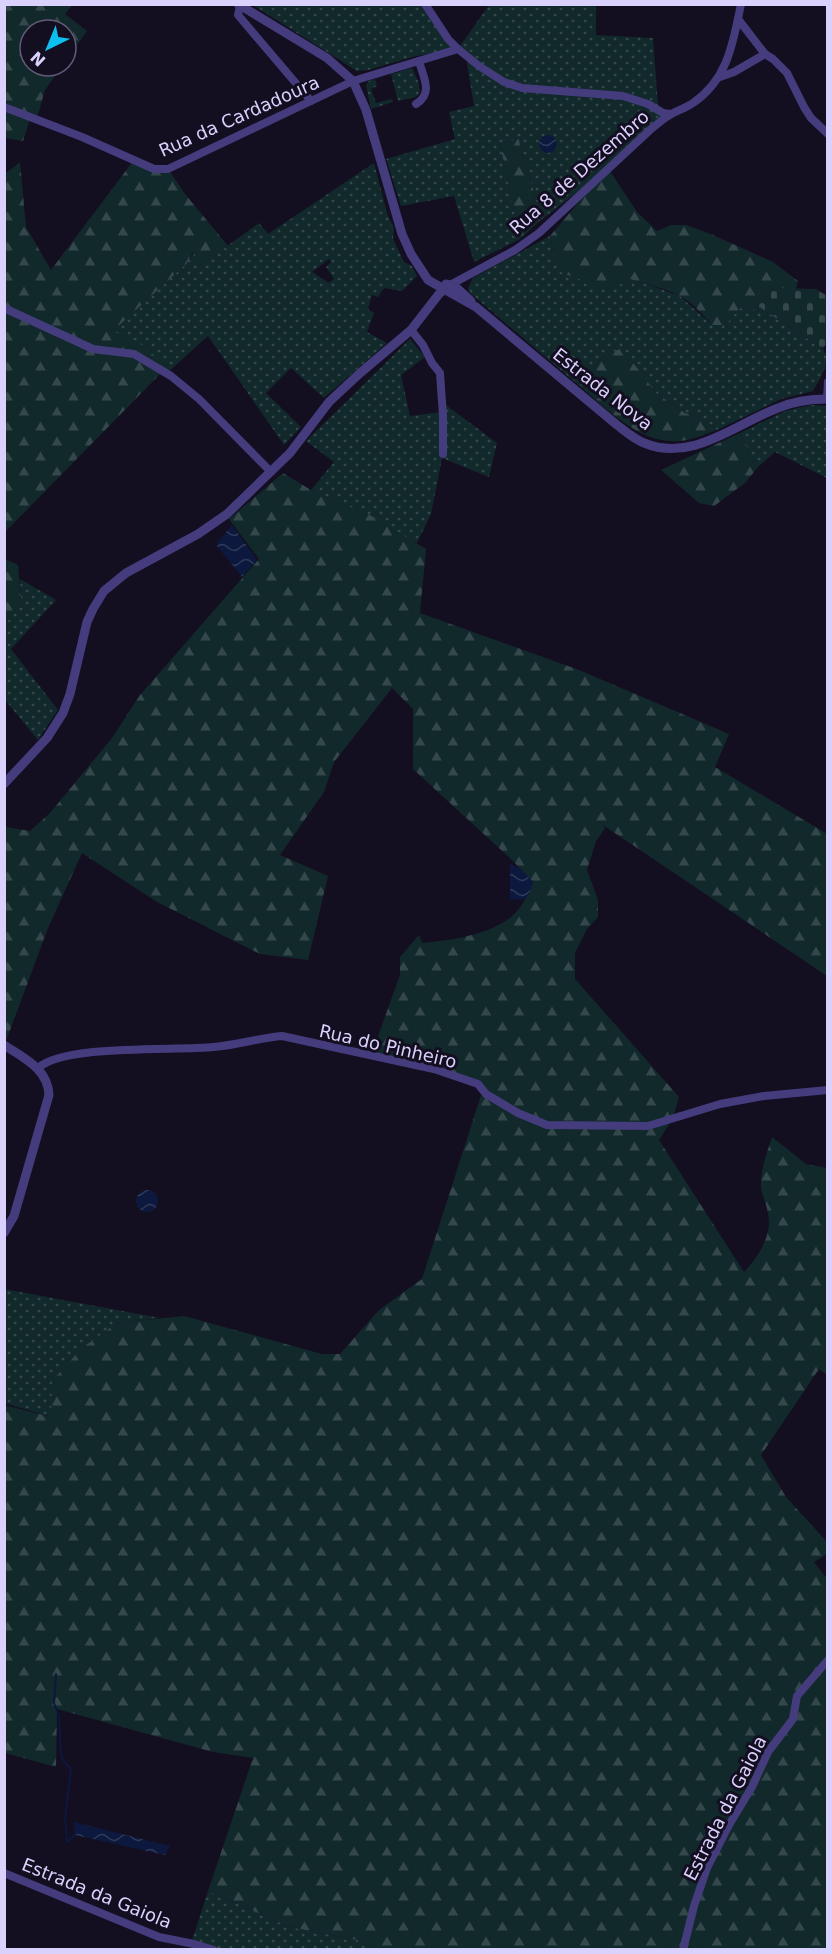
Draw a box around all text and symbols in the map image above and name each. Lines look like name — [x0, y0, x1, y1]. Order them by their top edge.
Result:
north arrow — [18, 18, 78, 78]
text: N — [27, 47, 49, 70]
street label: Rua da Cardadoura — [156, 71, 322, 161]
street label: Rua 8 de Dezembro — [505, 106, 653, 238]
street label: Estrada Nova — [549, 344, 657, 434]
street label: Rua do Pinheiro — [317, 1020, 459, 1072]
street label: Estrada da Gaiola — [679, 1732, 771, 1884]
street label: Estrada da Gaiola — [19, 1853, 175, 1933]

